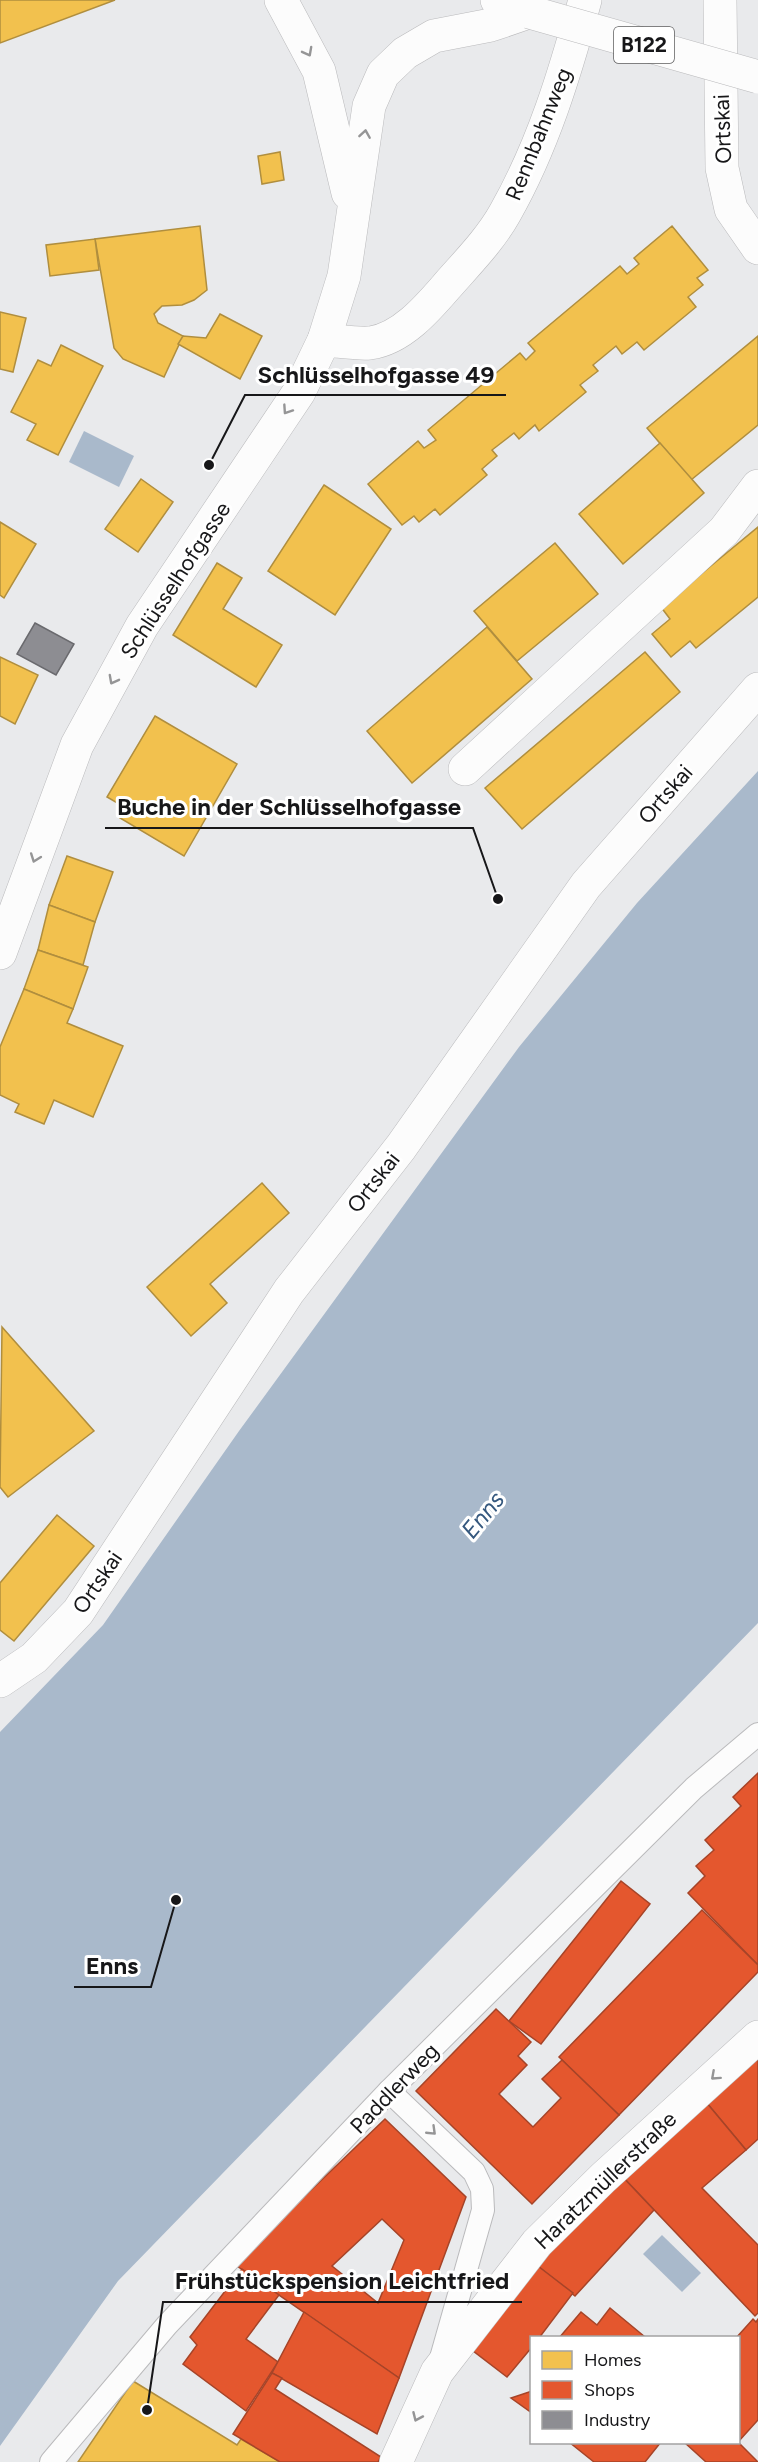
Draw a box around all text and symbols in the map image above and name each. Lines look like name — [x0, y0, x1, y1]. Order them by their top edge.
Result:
road number: B122 — [614, 27, 674, 63]
one-way arrow — [301, 45, 312, 56]
street label: Rennbahnweg — [500, 64, 577, 205]
street label: Ortskai — [708, 94, 737, 164]
one-way arrow — [358, 129, 370, 138]
callout: Schlüsselhofgasse 49 — [245, 353, 506, 395]
text: Schlüsselhofgasse 49 — [258, 360, 495, 389]
one-way arrow — [283, 403, 294, 414]
street label: Schlüsselhofgasse — [115, 497, 236, 664]
one-way arrow — [109, 674, 120, 684]
street label: Ortskai — [632, 759, 698, 830]
callout: Buche in der Schlüsselhofgasse — [105, 786, 473, 828]
text: Buche in der Schlüsselhofgasse — [117, 792, 461, 821]
one-way arrow — [30, 852, 43, 863]
street label: Ortskai — [341, 1146, 406, 1218]
water label: Enns — [455, 1485, 510, 1544]
street label: Ortskai — [67, 1546, 128, 1619]
callout: Enns — [74, 1945, 151, 1987]
text: Enns — [86, 1951, 138, 1980]
street label: Paddlerweg — [344, 2037, 444, 2139]
one-way arrow — [711, 2069, 721, 2080]
street label: Haratzmüllerstraße — [529, 2106, 682, 2255]
one-way arrow — [425, 2124, 435, 2135]
callout: Frühstückspension Leichtfried — [163, 2260, 522, 2302]
text: Frühstückspension Leichtfried — [175, 2266, 509, 2295]
legend — [530, 2336, 740, 2444]
text: Homes — [584, 2349, 642, 2371]
text: Shops — [584, 2379, 635, 2401]
text: Industry — [584, 2409, 651, 2431]
one-way arrow — [412, 2411, 424, 2422]

